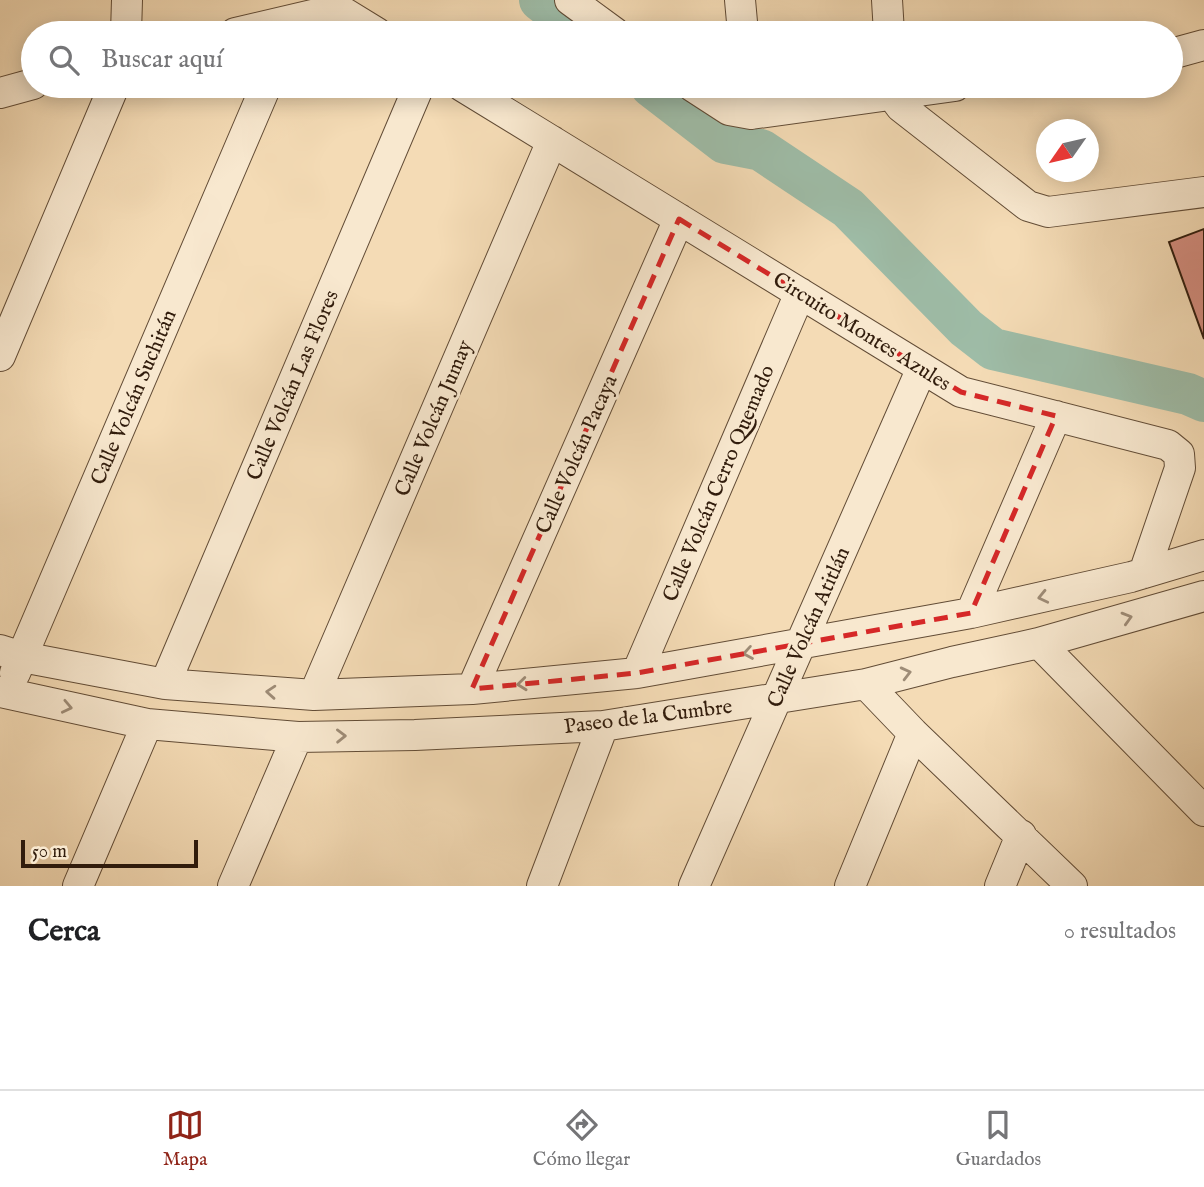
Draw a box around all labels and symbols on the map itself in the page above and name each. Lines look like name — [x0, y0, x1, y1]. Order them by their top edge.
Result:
north arrow — [1036, 119, 1099, 182]
street label: Circuito Montes Azules — [767, 267, 955, 398]
street label: Calle Volcán Las Flores — [241, 286, 346, 485]
street label: Calle Volcán Suchitán — [85, 306, 184, 489]
street label: Calle Volcán Jumay — [389, 336, 480, 501]
street label: Calle Volcán Cerro Quemado — [657, 361, 782, 606]
street label: Calle Volcán Pacaya — [530, 370, 625, 538]
street label: Calle Volcán Atitlán — [762, 543, 857, 712]
one-way arrow — [1037, 589, 1049, 603]
one-way arrow — [1121, 612, 1133, 627]
one-way arrow — [742, 645, 754, 660]
one-way arrow — [900, 667, 912, 681]
one-way arrow — [517, 676, 528, 691]
one-way arrow — [265, 684, 276, 699]
street label: Paseo de la Cumbre — [562, 694, 734, 741]
one-way arrow — [60, 698, 72, 713]
one-way arrow — [336, 728, 346, 744]
scale bar — [21, 837, 198, 869]

